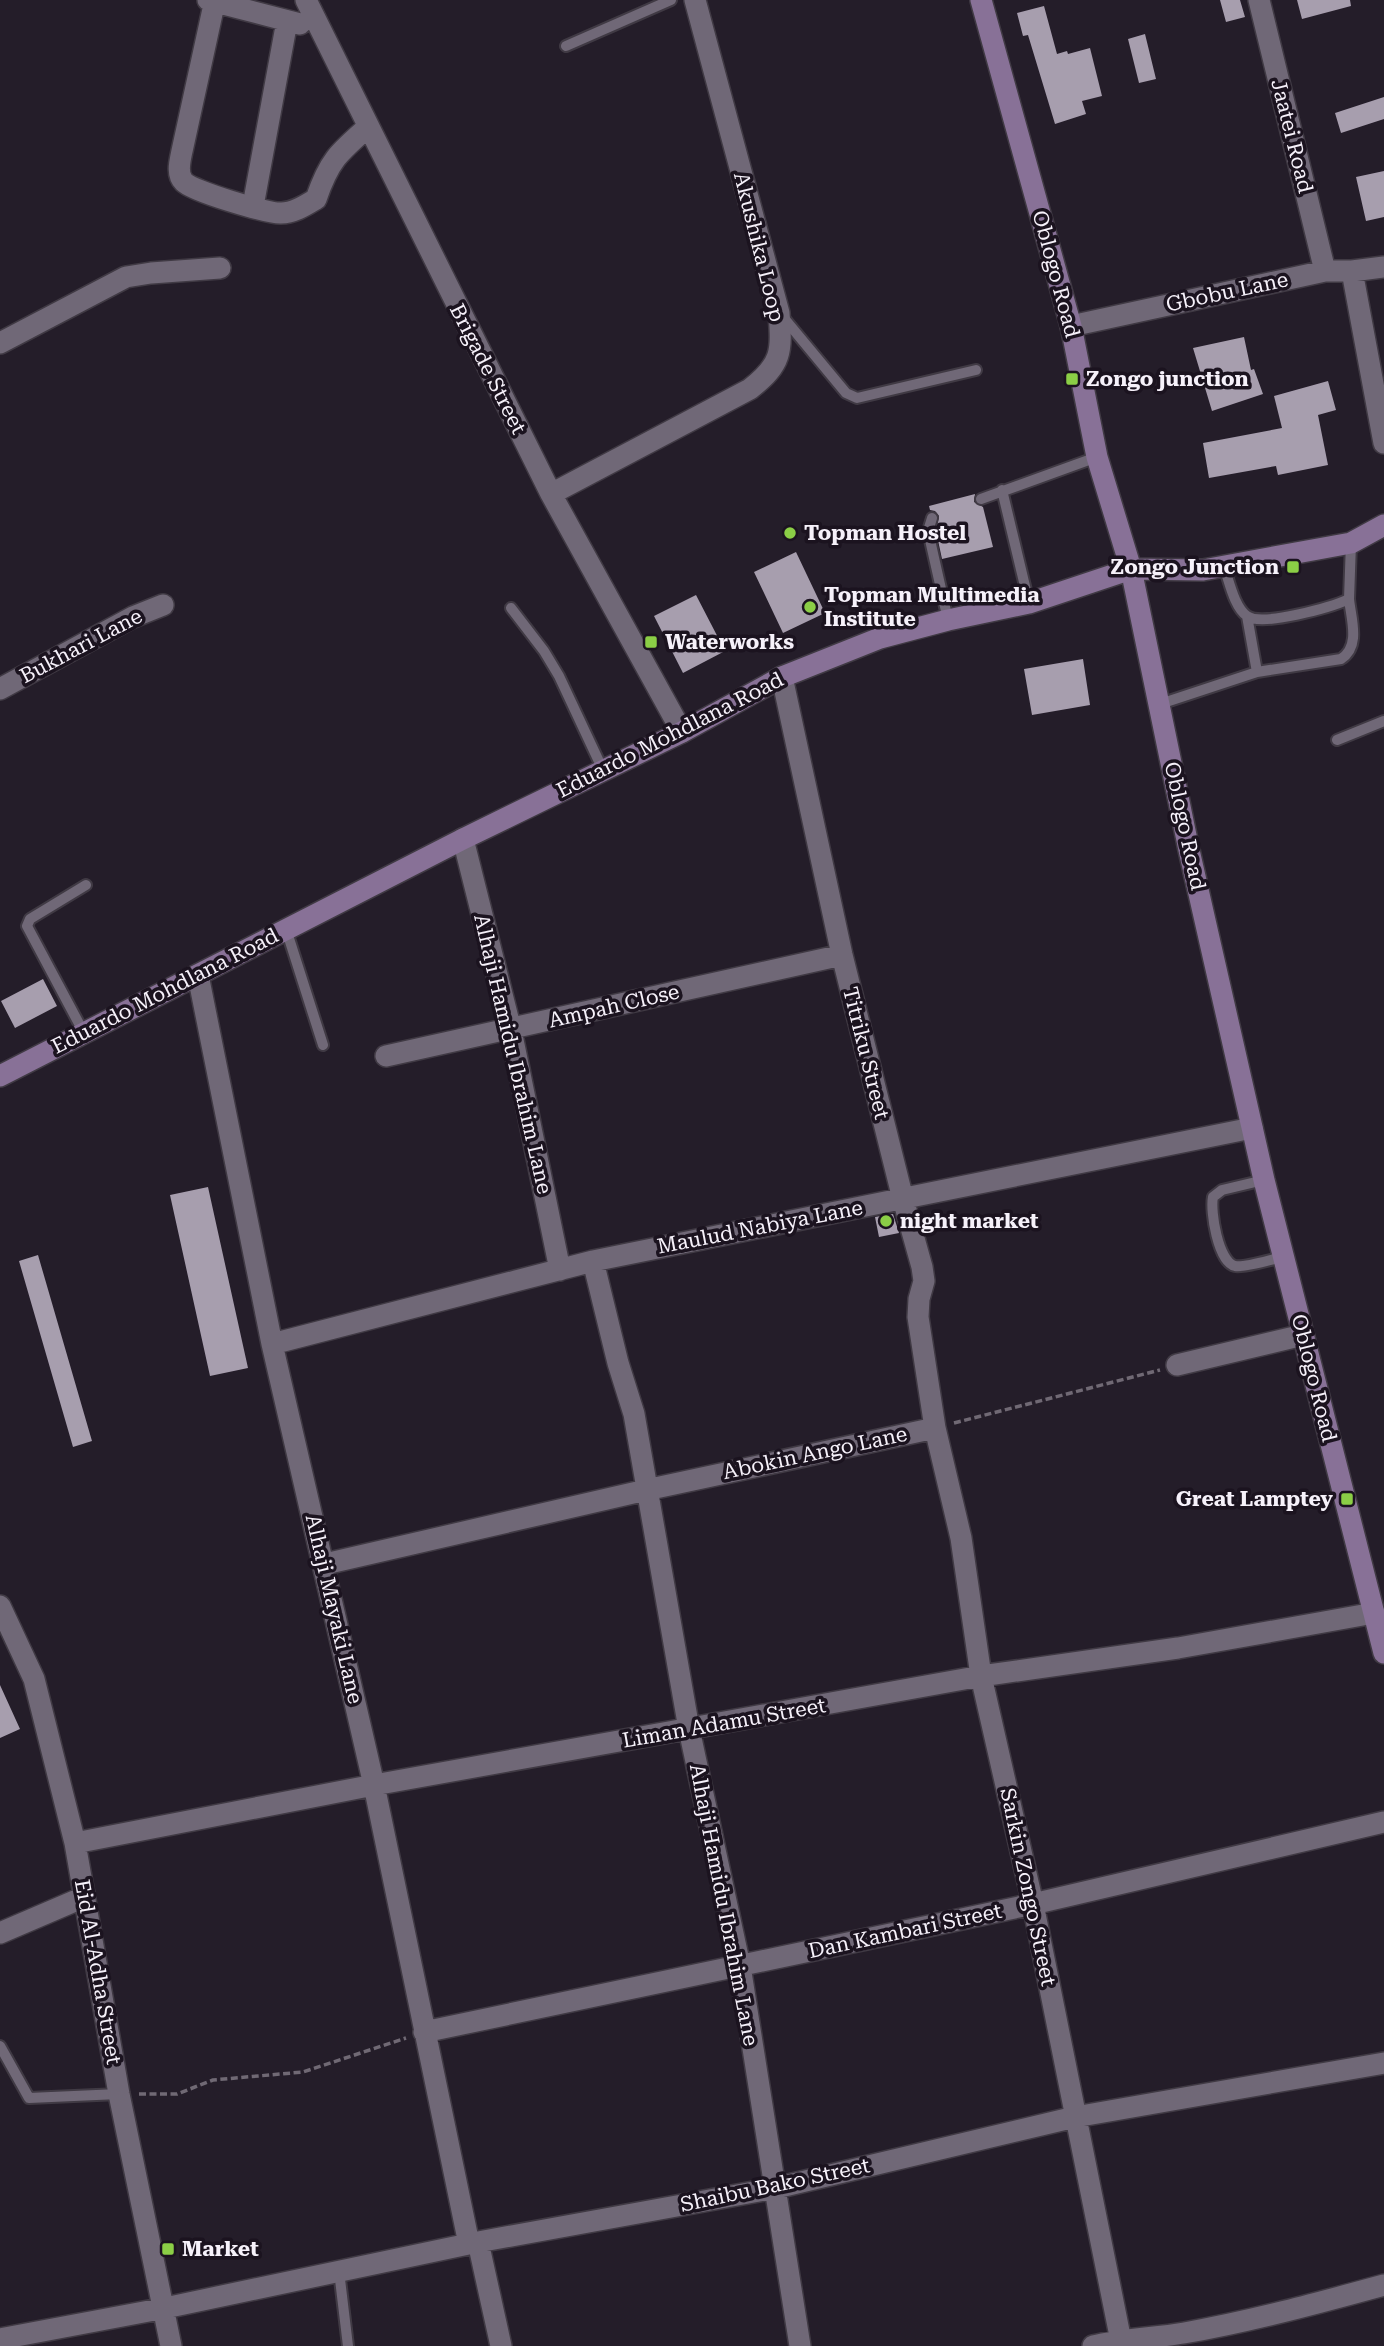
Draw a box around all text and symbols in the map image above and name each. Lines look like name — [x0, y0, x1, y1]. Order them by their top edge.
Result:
street label: Jaatei Road — [1266, 77, 1318, 196]
street label: Akushika Loop — [729, 170, 789, 324]
street label: Oblogo Road — [1027, 208, 1085, 341]
street label: Gbobu Lane — [1164, 267, 1290, 317]
street label: Brigade Street — [445, 300, 531, 438]
place label: Zongo junction — [1086, 367, 1249, 391]
marker: Zongo junction — [1064, 371, 1080, 387]
place label: Topman Hostel — [804, 521, 966, 545]
marker: Topman Hostel — [782, 525, 798, 541]
place label: Zongo Junction — [1111, 555, 1279, 579]
marker: Zongo Junction — [1285, 559, 1301, 575]
place label: Topman Multimedia Institute — [824, 583, 1040, 631]
marker: Topman Multimedia Institute — [802, 599, 818, 615]
street label: Bukhari Lane — [16, 604, 146, 688]
place label: Waterworks — [665, 630, 794, 654]
marker: Waterworks — [643, 634, 659, 650]
street label: Eduardo Mohdlana Road — [553, 667, 788, 803]
street label: Oblogo Road — [1160, 760, 1210, 893]
street label: Alhaji Hamidu Ibrahim Lane — [469, 912, 557, 1196]
street label: Eduardo Mohdlana Road — [48, 923, 283, 1059]
street label: Ampah Close — [546, 979, 682, 1033]
street label: Titriku Street — [838, 984, 894, 1122]
street label: Maulud Nabiya Lane — [655, 1195, 865, 1259]
place label: night market — [900, 1209, 1039, 1233]
marker: night market — [878, 1213, 894, 1229]
street label: Oblogo Road — [1287, 1312, 1342, 1445]
street label: Abokin Ango Lane — [721, 1422, 909, 1484]
place label: Great Lamptey — [1176, 1487, 1333, 1511]
marker: Great Lamptey — [1339, 1491, 1355, 1507]
street label: Alhaji Mayaki Lane — [301, 1512, 367, 1706]
street label: Liman Adamu Street — [620, 1693, 828, 1753]
street label: Alhaji Hamidu Ibrahim Lane — [685, 1762, 763, 2048]
street label: Sarkin Zongo Street — [995, 1786, 1061, 1988]
street label: Eid Al-Adha Street — [70, 1878, 126, 2067]
street label: Dan Kambari Street — [806, 1899, 1004, 1963]
street label: Shaibu Bako Street — [678, 2153, 872, 2217]
place label: Market — [182, 2237, 259, 2261]
marker: Market — [160, 2241, 176, 2257]

